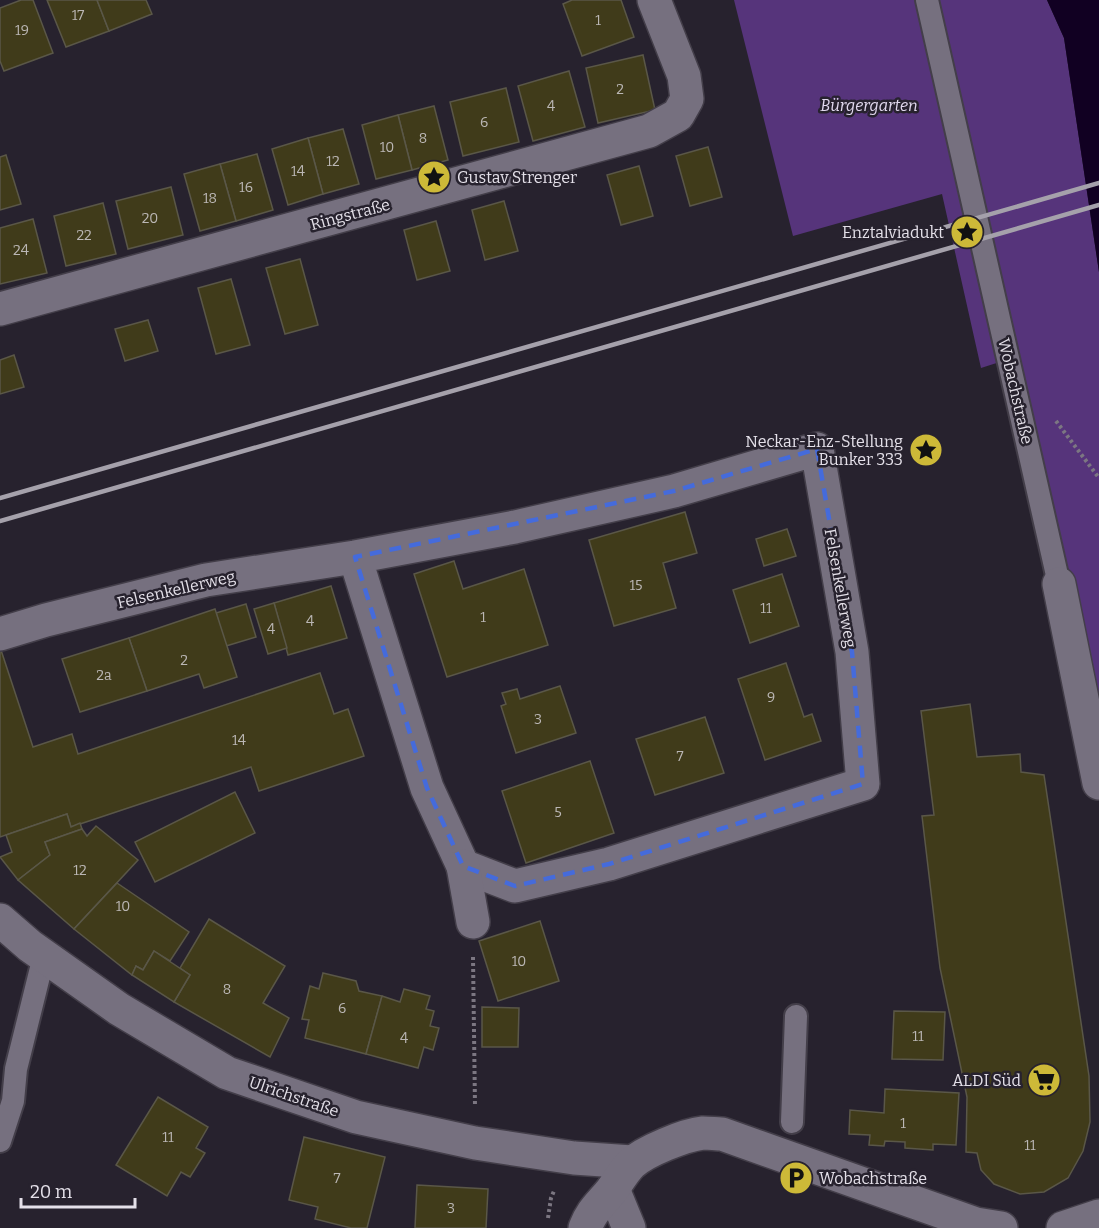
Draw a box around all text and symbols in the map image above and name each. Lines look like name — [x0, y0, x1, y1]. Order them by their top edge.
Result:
house number: 17 — [72, 7, 84, 24]
house number: 1 — [595, 12, 601, 29]
house number: 19 — [15, 22, 29, 39]
house number: 2 — [616, 81, 624, 98]
park label: Bürgergarten — [820, 96, 918, 115]
house number: 4 — [547, 98, 555, 115]
house number: 6 — [480, 114, 488, 131]
house number: 8 — [419, 130, 427, 147]
house number: 10 — [380, 139, 394, 156]
house number: 12 — [326, 153, 340, 170]
place icon: Gustav Strenger — [416, 159, 452, 195]
house number: 14 — [291, 163, 305, 180]
place label: Gustav Strenger — [457, 168, 577, 187]
house number: 16 — [239, 179, 253, 196]
house number: 18 — [203, 190, 217, 207]
street label: Ringstraße — [308, 195, 392, 234]
house number: 20 — [142, 210, 158, 227]
place icon: Enztalviadukt — [949, 214, 985, 250]
place label: Enztalviadukt — [842, 223, 944, 242]
house number: 22 — [76, 227, 92, 244]
house number: 24 — [13, 242, 29, 259]
street label: Wobachstraße — [994, 336, 1037, 446]
place label: Neckar-Enz-Stellung Bunker 333 — [745, 432, 903, 469]
place icon: Neckar-Enz-Stellung Bunker 333 — [908, 432, 944, 468]
street label: Felsenkellerweg — [821, 527, 860, 649]
street label: Felsenkellerweg — [115, 567, 237, 612]
house number: 15 — [629, 577, 643, 594]
house number: 11 — [760, 600, 772, 617]
house number: 1 — [480, 609, 486, 626]
house number: 4 — [306, 613, 314, 630]
house number: 4 — [267, 621, 275, 638]
house number: 2 — [180, 652, 188, 669]
house number: 2a — [96, 667, 112, 684]
house number: 9 — [767, 689, 775, 706]
house number: 3 — [534, 711, 542, 728]
house number: 14 — [232, 732, 246, 749]
house number: 7 — [676, 748, 684, 765]
house number: 5 — [554, 804, 562, 821]
house number: 12 — [73, 862, 87, 879]
house number: 10 — [116, 898, 130, 915]
house number: 10 — [512, 953, 526, 970]
house number: 8 — [223, 981, 231, 998]
house number: 6 — [338, 1000, 346, 1017]
house number: 11 — [912, 1028, 924, 1045]
house number: 4 — [400, 1030, 408, 1047]
supermarket icon: ALDI Süd — [1026, 1062, 1062, 1098]
place label: ALDI Süd — [952, 1071, 1022, 1090]
street label: Ulrichstraße — [246, 1072, 341, 1121]
house number: 1 — [900, 1115, 906, 1132]
house number: 11 — [162, 1129, 174, 1146]
house number: 11 — [1024, 1137, 1036, 1154]
parking icon: Wobachstraße — [778, 1160, 814, 1196]
place label: Wobachstraße — [819, 1169, 927, 1188]
house number: 7 — [333, 1170, 341, 1187]
scale bar — [21, 1171, 135, 1209]
text: 20 m — [30, 1181, 72, 1203]
house number: 3 — [447, 1200, 455, 1217]

